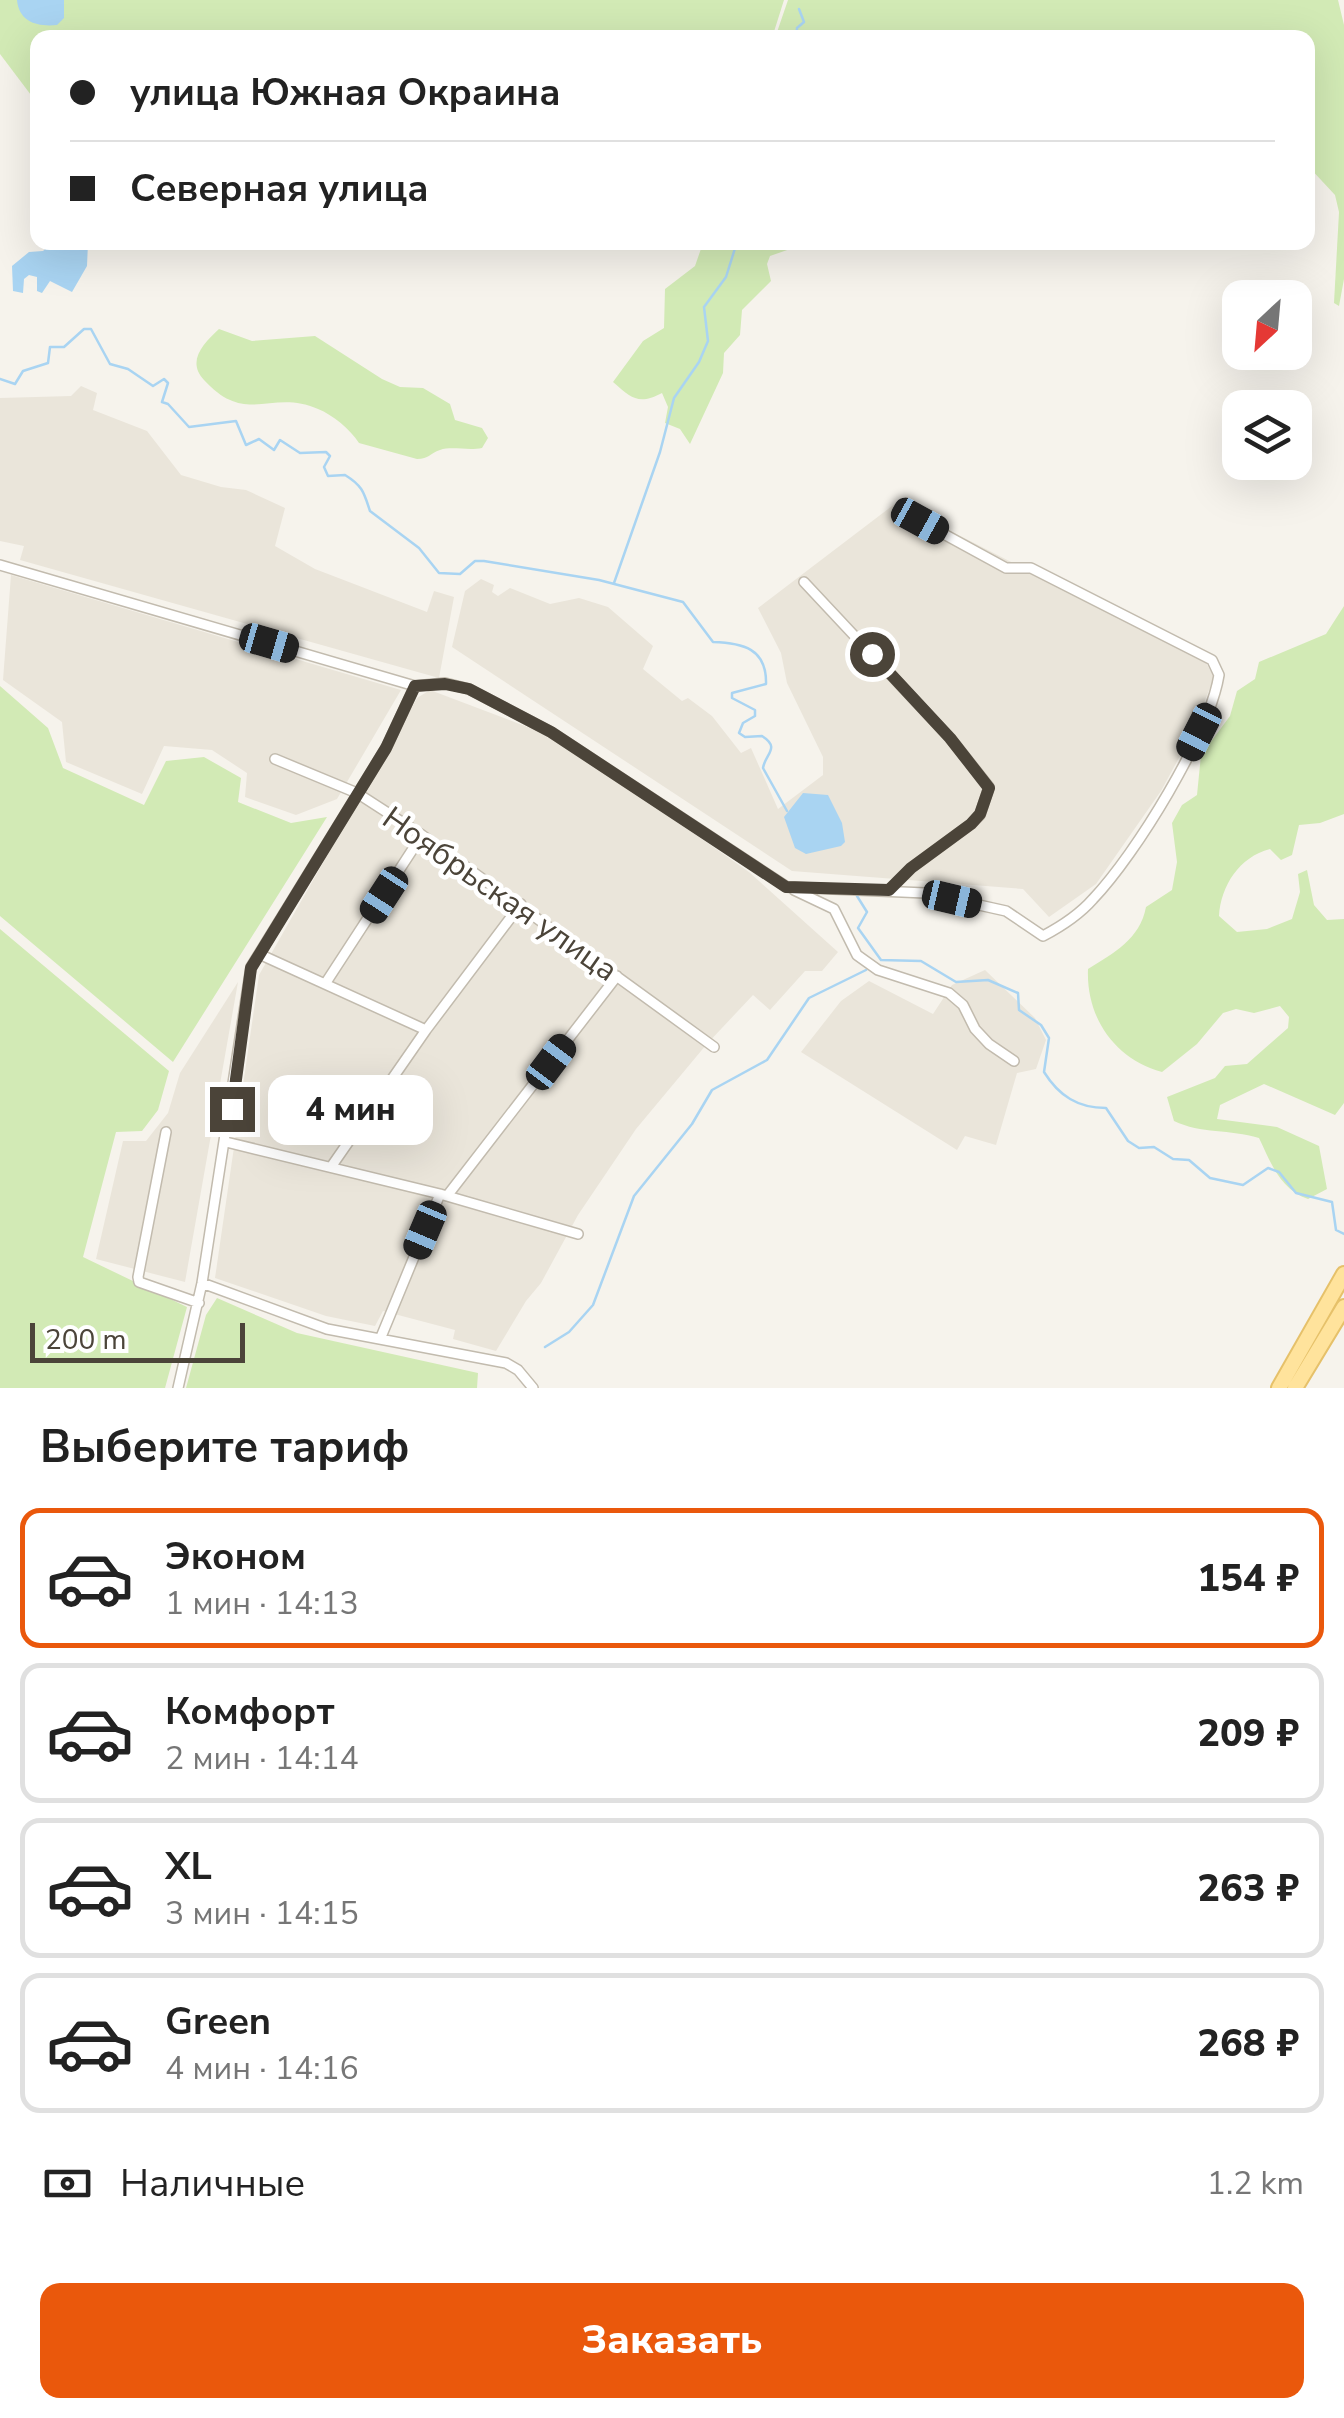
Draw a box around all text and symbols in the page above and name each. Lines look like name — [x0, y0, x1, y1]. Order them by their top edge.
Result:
text: улица Южная Окраина — [130, 67, 561, 118]
text: Северная улица — [130, 163, 429, 214]
north arrow — [1222, 280, 1312, 370]
map controls — [1222, 280, 1312, 480]
button: layers — [1222, 390, 1312, 480]
car — [886, 493, 954, 549]
car — [236, 620, 302, 666]
route start — [850, 632, 895, 677]
car — [1172, 698, 1226, 766]
street label: Ноябрьская улица — [374, 797, 626, 991]
car — [355, 862, 413, 928]
car — [919, 878, 985, 920]
car — [521, 1029, 581, 1095]
callout: 4 мин — [267, 1074, 432, 1144]
route end — [210, 1087, 255, 1132]
text: 4 мин — [305, 1088, 396, 1131]
car — [399, 1197, 451, 1263]
scale bar — [30, 1318, 245, 1362]
text: 200 m — [45, 1321, 127, 1359]
text: Выберите тариф — [40, 1417, 410, 1478]
text: Эконом — [165, 1531, 306, 1582]
icon: car — [45, 1533, 135, 1623]
text: 154 ₽ — [1197, 1553, 1299, 1604]
text: 1 мин · 14:13 — [165, 1582, 359, 1625]
text: Комфорт — [165, 1686, 334, 1737]
icon: car — [45, 1688, 135, 1778]
text: 209 ₽ — [1197, 1708, 1299, 1759]
text: 2 мин · 14:14 — [165, 1737, 359, 1780]
text: XL — [165, 1841, 212, 1892]
icon: car — [45, 1843, 135, 1933]
text: 263 ₽ — [1197, 1863, 1299, 1914]
text: 3 мин · 14:15 — [165, 1892, 359, 1935]
text: Green — [165, 1996, 271, 2047]
icon: car — [45, 1998, 135, 2088]
text: 268 ₽ — [1197, 2018, 1299, 2069]
text: 4 мин · 14:16 — [165, 2047, 359, 2090]
icon: cash — [40, 2156, 95, 2211]
text: Наличные — [120, 2158, 305, 2209]
text: 1.2 km — [1207, 2162, 1304, 2205]
button: Заказать — [40, 2283, 1304, 2398]

